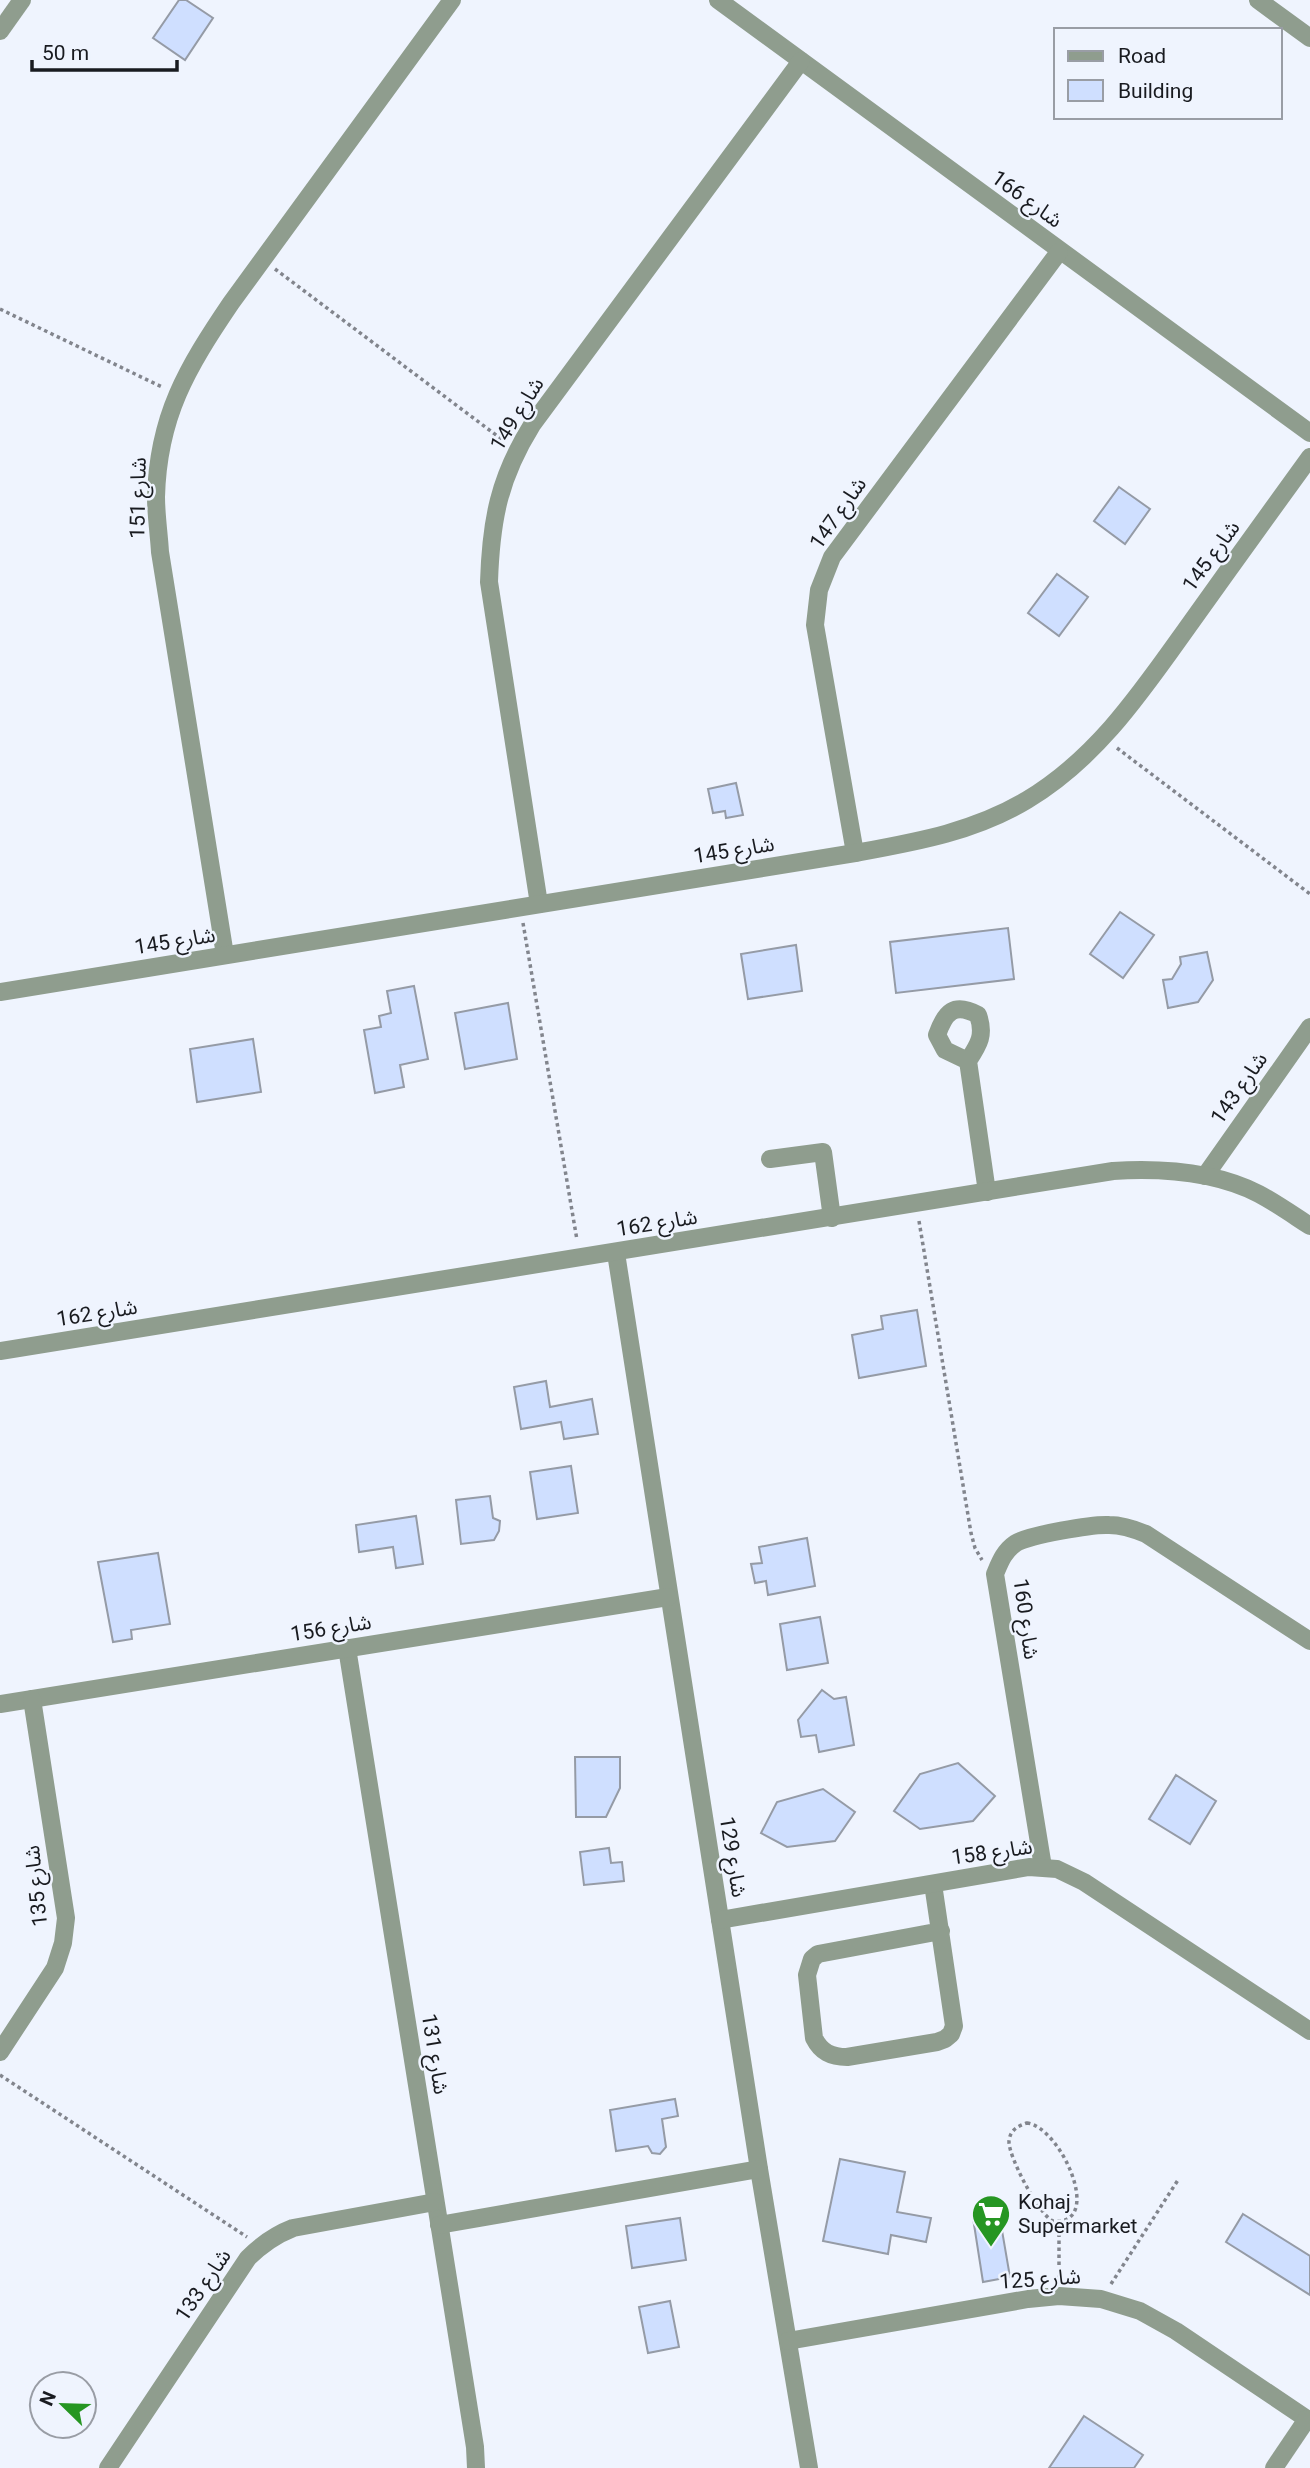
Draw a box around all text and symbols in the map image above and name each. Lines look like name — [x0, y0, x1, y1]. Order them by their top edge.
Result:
scale bar — [32, 28, 177, 72]
legend — [1054, 28, 1282, 119]
text: 50 m — [42, 41, 89, 65]
text: Road — [1118, 44, 1166, 68]
text: Building — [1118, 79, 1193, 103]
street label: شارع 166 — [985, 165, 1067, 235]
street label: شارع 149 — [485, 373, 551, 457]
street label: شارع 151 — [125, 457, 154, 539]
street label: شارع 147 — [805, 473, 874, 555]
street label: شارع 145 — [1177, 516, 1247, 598]
street label: شارع 145 — [692, 832, 777, 871]
street label: شارع 145 — [133, 923, 218, 962]
street label: شارع 143 — [1206, 1048, 1275, 1130]
street label: شارع 162 — [615, 1205, 700, 1244]
street label: شارع 162 — [55, 1295, 140, 1334]
street label: شارع 160 — [1005, 1577, 1044, 1661]
street label: شارع 156 — [289, 1610, 374, 1649]
street label: شارع 129 — [712, 1815, 751, 1900]
street label: شارع 158 — [950, 1834, 1034, 1873]
street label: شارع 135 — [20, 1844, 55, 1928]
street label: شارع 131 — [414, 2012, 453, 2097]
place label: Kohaj Supermarket — [1018, 2190, 1138, 2238]
supermarket icon: Kohaj Supermarket — [970, 2193, 1012, 2248]
street label: شارع 133 — [170, 2244, 238, 2327]
street label: شارع 125 — [998, 2264, 1082, 2297]
north arrow — [28, 2370, 98, 2440]
text: N — [35, 2388, 61, 2409]

